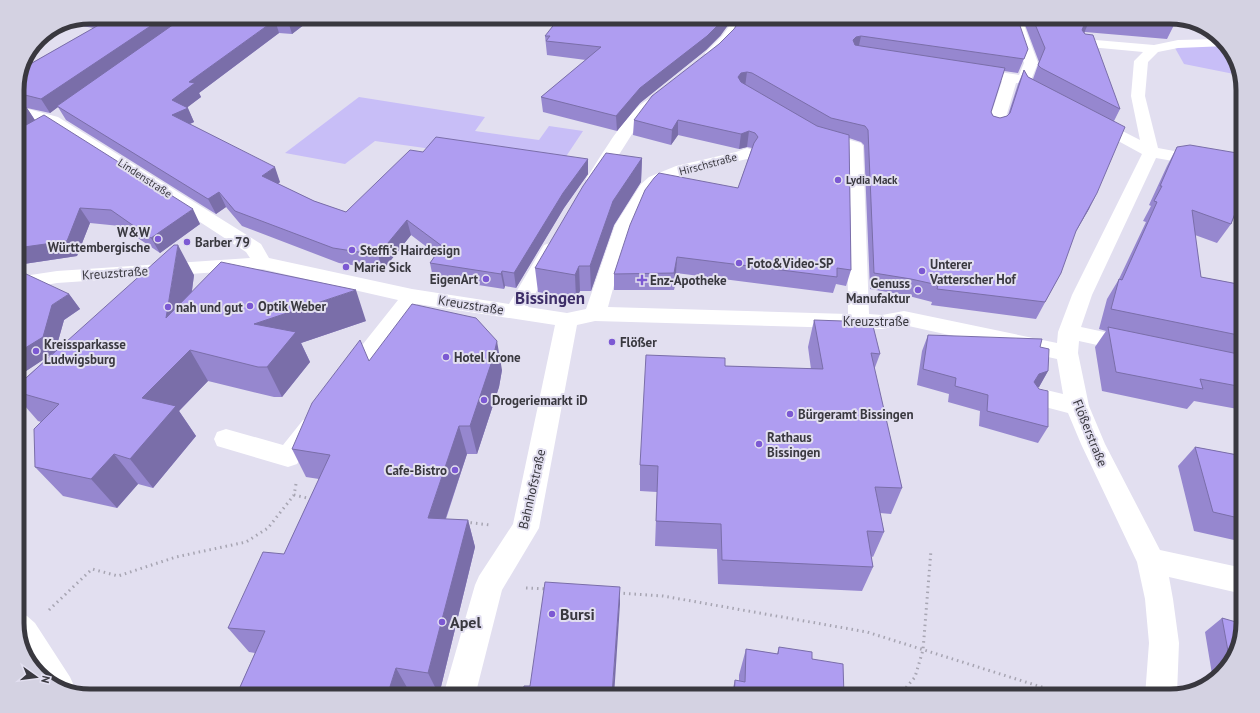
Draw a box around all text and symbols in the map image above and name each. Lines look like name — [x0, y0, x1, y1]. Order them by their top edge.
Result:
street label: Hirschstraße — [678, 149, 739, 178]
street label: Lindenstraße — [115, 155, 175, 201]
place label: Lydia Mack — [846, 173, 898, 187]
marker: Lydia Mack — [833, 175, 843, 185]
place label: W&W Württembergische — [48, 224, 151, 256]
marker: W&W Württembergische — [153, 234, 163, 244]
place label: Barber 79 — [195, 234, 250, 251]
marker: Barber 79 — [182, 237, 192, 247]
place label: Steffi's Hairdesign — [360, 242, 460, 259]
marker: Steffi's Hairdesign — [347, 245, 357, 255]
place label: Foto&Video-SP — [747, 255, 834, 272]
place label: Unterer Vatterscher Hof — [929, 256, 1017, 288]
marker: Foto&Video-SP — [734, 258, 744, 268]
place label: Marie Sick — [354, 259, 412, 276]
street label: Kreuzstraße — [81, 262, 149, 284]
marker: Marie Sick — [341, 262, 351, 272]
marker: Unterer Vatterscher Hof — [917, 266, 927, 276]
place label: EigenArt — [430, 271, 478, 288]
place label: Enz-Apotheke — [650, 272, 727, 289]
marker: EigenArt — [481, 274, 491, 284]
marker: Enz-Apotheke — [637, 275, 647, 285]
place label: Genuss Manufaktur — [846, 275, 911, 307]
marker: Genuss Manufaktur — [913, 285, 923, 295]
district label: Bissingen — [515, 287, 585, 309]
street label: Kreuzstraße — [437, 291, 505, 319]
place label: Optik Weber — [258, 298, 326, 315]
place label: nah und gut — [176, 299, 243, 316]
marker: Optik Weber — [245, 301, 255, 311]
marker: nah und gut — [163, 302, 173, 312]
street label: Kreuzstraße — [843, 313, 909, 330]
place label: Flößer — [620, 334, 657, 351]
place label: Kreissparkasse Ludwigsburg — [44, 336, 126, 368]
marker: Flößer — [607, 337, 617, 347]
marker: Kreissparkasse Ludwigsburg — [31, 346, 41, 356]
place label: Hotel Krone — [454, 349, 521, 366]
marker: Hotel Krone — [441, 352, 451, 362]
place label: Drogeriemarkt iD — [492, 392, 588, 409]
marker: Drogeriemarkt iD — [479, 395, 489, 405]
street label: Flößerstraße — [1069, 397, 1111, 469]
place label: Bürgeramt Bissingen — [798, 406, 914, 423]
marker: Bürgeramt Bissingen — [785, 409, 795, 419]
place label: Rathaus Bissingen — [767, 429, 820, 461]
marker: Rathaus Bissingen — [754, 439, 764, 449]
street label: Bahnhofstraße — [515, 447, 549, 531]
place label: Cafe-Bistro — [385, 462, 447, 479]
marker: Cafe-Bistro — [450, 465, 460, 475]
place label: Bursi — [560, 604, 595, 624]
marker: Bursi — [547, 609, 557, 619]
place label: Apel — [450, 612, 481, 632]
marker: Apel — [437, 617, 447, 627]
north arrow — [16, 657, 56, 697]
text: N — [38, 674, 53, 685]

